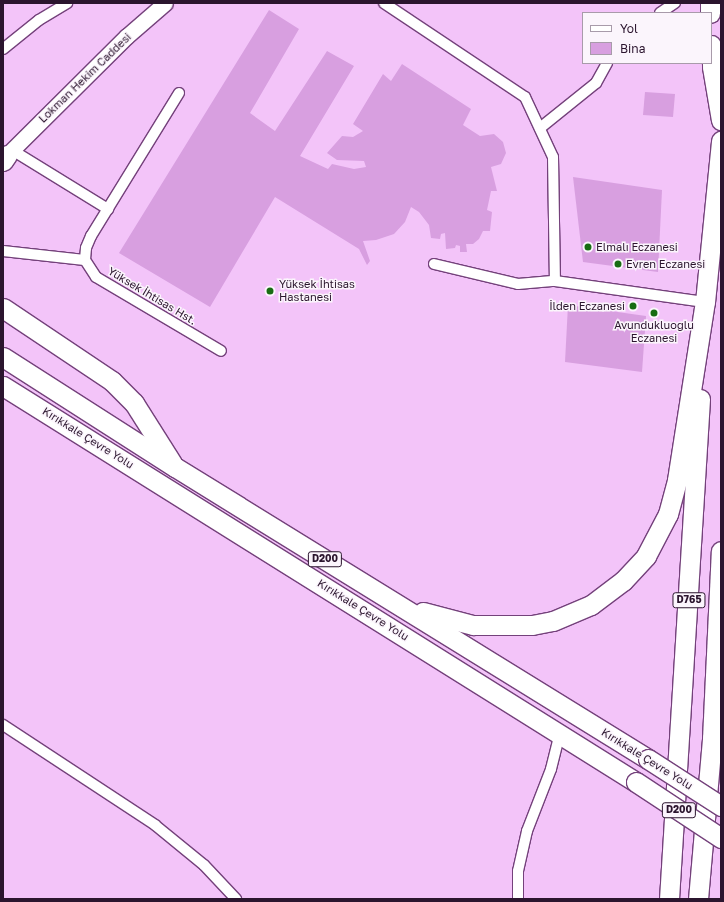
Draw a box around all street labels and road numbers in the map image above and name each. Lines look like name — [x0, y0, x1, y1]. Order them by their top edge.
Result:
street label: Lokman Hekim Caddesi — [36, 30, 134, 126]
street label: Yüksek İhtisas Hst. — [105, 264, 199, 328]
street label: Kırıkkale Çevre Yolu — [40, 405, 136, 471]
road number: D200 — [307, 551, 343, 567]
street label: Kırıkkale Çevre Yolu — [315, 577, 411, 643]
road number: D765 — [672, 592, 706, 608]
street label: Kırıkkale Çevre Yolu — [599, 726, 695, 792]
road number: D200 — [661, 802, 697, 818]

